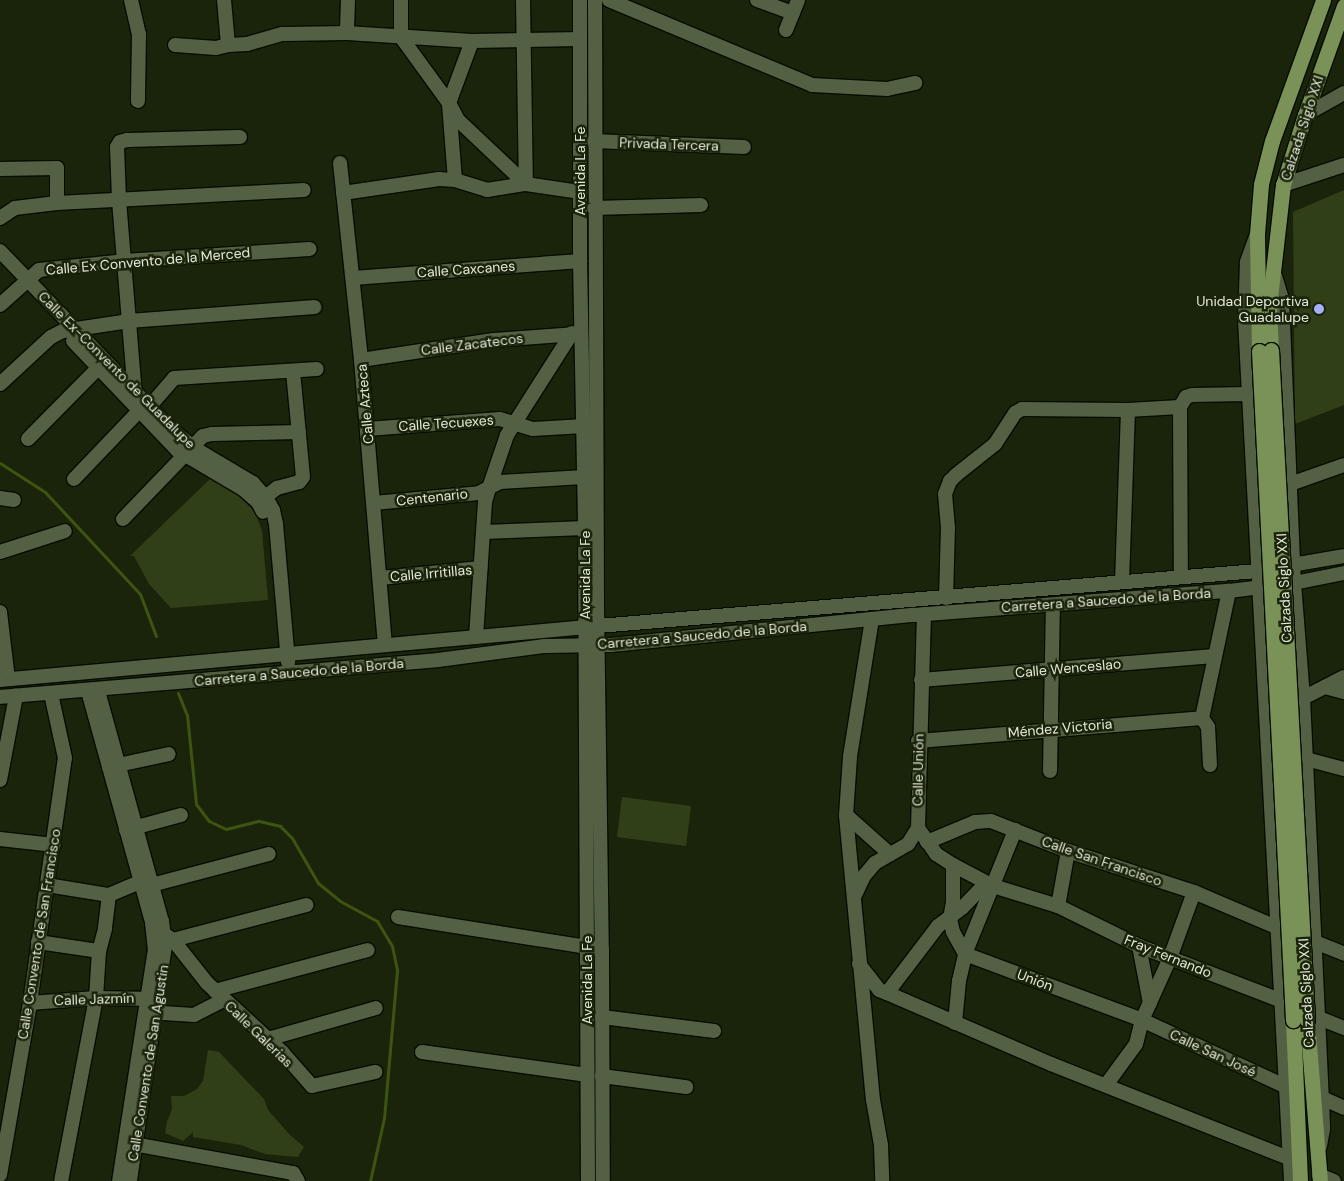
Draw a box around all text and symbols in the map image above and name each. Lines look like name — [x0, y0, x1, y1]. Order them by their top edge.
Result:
street label: Calzada Siglo XXI — [1277, 73, 1327, 183]
street label: Avenida La Fe — [572, 127, 588, 215]
street label: Privada Tercera — [619, 134, 719, 154]
street label: Calle Ex Convento de la Merced — [45, 244, 251, 278]
street label: Calle Caxcanes — [416, 257, 516, 281]
street label: Calle Ex-Convento de Guadalupe — [35, 288, 199, 452]
place label: Unidad Deportiva Guadalupe — [1196, 293, 1309, 326]
marker: Unidad Deportiva Guadalupe — [1313, 303, 1325, 315]
street label: Calle Zacatecos — [420, 329, 524, 359]
street label: Calle Azteca — [353, 363, 377, 445]
street label: Calle Tecuexes — [398, 411, 494, 435]
street label: Centenario — [395, 485, 469, 509]
street label: Avenida La Fe — [577, 531, 593, 619]
street label: Calzada Siglo XXI — [1273, 533, 1295, 643]
street label: Calle Irritillas — [389, 561, 473, 585]
street label: Carretera a Saucedo de la Borda — [1001, 584, 1211, 616]
street label: Carretera a Saucedo de la Borda — [597, 617, 807, 653]
street label: Carretera a Saucedo de la Borda — [194, 654, 404, 690]
street label: Calle Wenceslao — [1014, 655, 1122, 681]
street label: Méndez Victoria — [1007, 715, 1113, 741]
street label: Calle Unión — [909, 734, 927, 806]
street label: Calle Convento de San Francisco — [14, 827, 64, 1041]
street label: Calle San Francisco — [1040, 833, 1164, 889]
street label: Fray Fernando — [1122, 931, 1214, 981]
street label: Avenida La Fe — [579, 936, 595, 1024]
street label: Calzada Siglo XXI — [1295, 938, 1317, 1048]
street label: Calle Convento de San Agustin — [124, 963, 172, 1163]
street label: Unión — [1015, 966, 1055, 994]
street label: Calle Jazmín — [54, 989, 134, 1009]
street label: Calle Galerias — [221, 997, 297, 1071]
street label: Calle San José — [1167, 1026, 1259, 1080]

